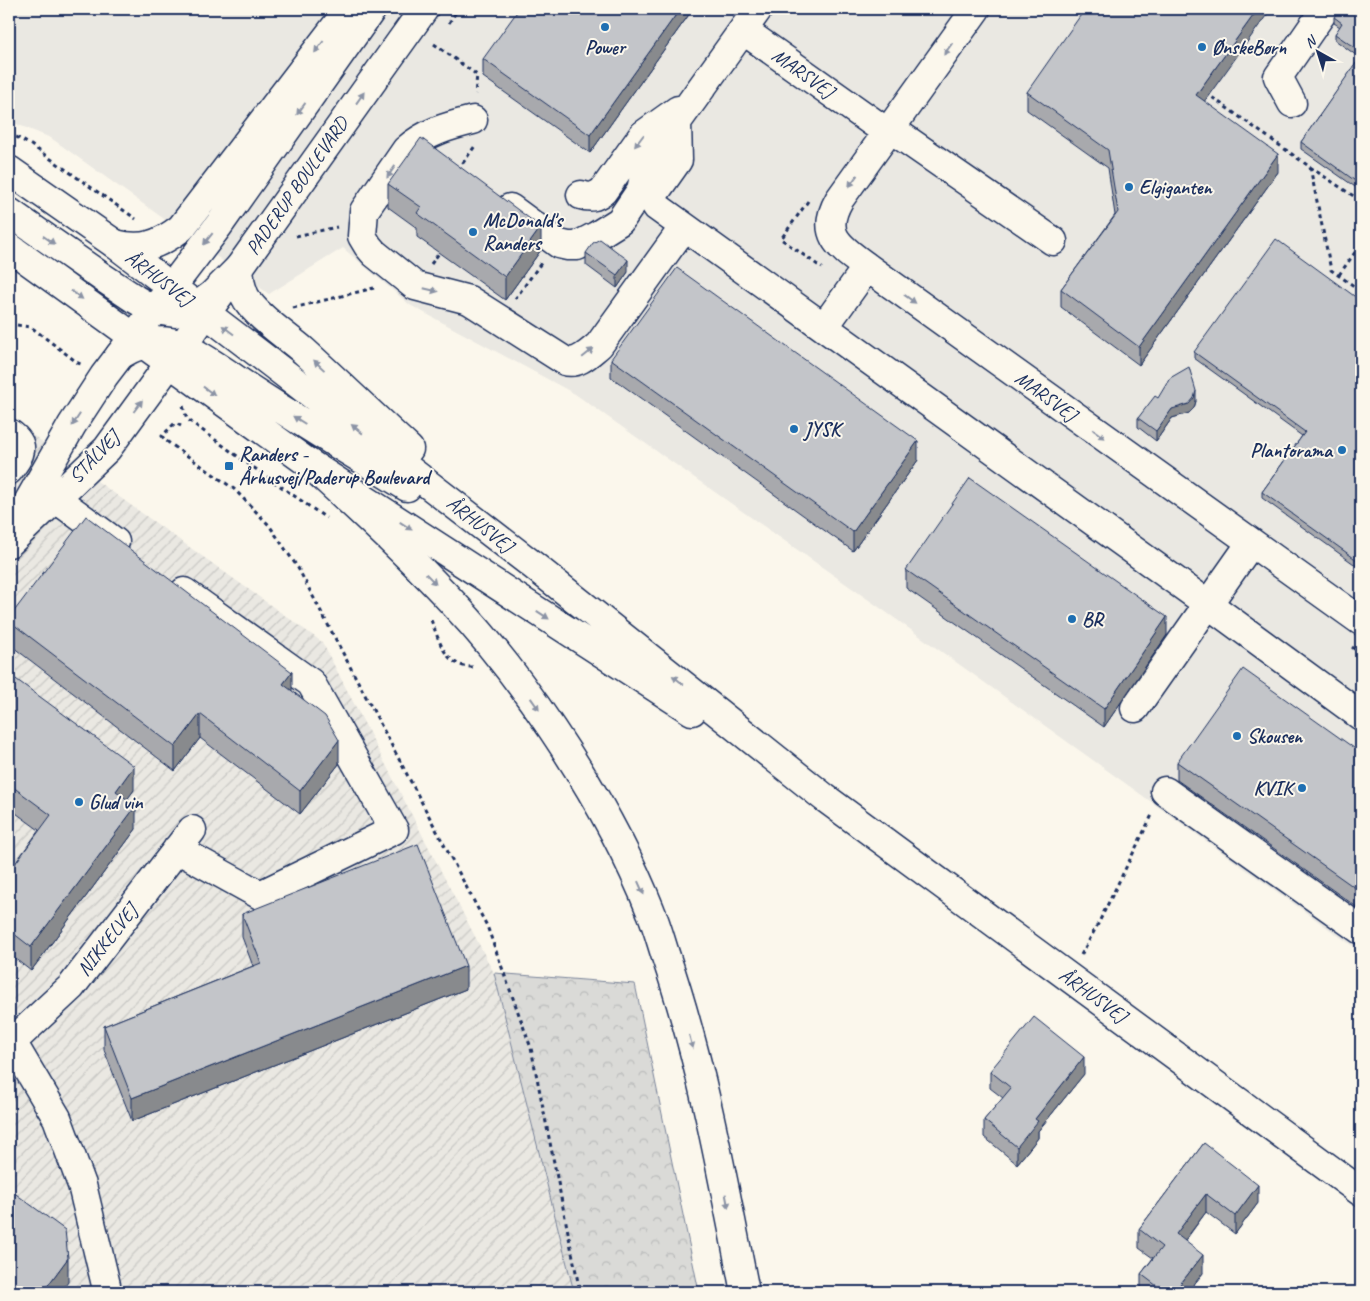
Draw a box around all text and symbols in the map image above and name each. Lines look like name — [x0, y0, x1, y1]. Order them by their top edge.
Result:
marker: Power — [599, 21, 611, 33]
north arrow — [1292, 28, 1342, 78]
text: N — [1301, 31, 1321, 52]
place label: Power — [585, 35, 628, 60]
place label: ØnskeBørn — [1212, 35, 1287, 60]
one-way arrow — [314, 40, 324, 54]
marker: ØnskeBørn — [1196, 41, 1208, 53]
one-way arrow — [943, 42, 953, 55]
street label: MARSVEJ — [767, 43, 841, 105]
one-way arrow — [355, 91, 365, 105]
one-way arrow — [296, 102, 306, 116]
street label: PADERUP BOULEVARD — [240, 110, 355, 260]
one-way arrow — [634, 134, 644, 148]
one-way arrow — [386, 165, 396, 179]
one-way arrow — [848, 174, 859, 187]
place label: Elgiganten — [1139, 175, 1213, 200]
marker: Elgiganten — [1123, 181, 1135, 193]
place label: McDonald's Randers — [483, 208, 564, 256]
marker: McDonald's Randers — [467, 226, 479, 238]
one-way arrow — [202, 232, 213, 245]
one-way arrow — [42, 235, 55, 245]
street label: ÅRHUSVEJ — [120, 245, 200, 313]
one-way arrow — [423, 286, 438, 294]
one-way arrow — [70, 290, 83, 301]
one-way arrow — [903, 293, 916, 304]
one-way arrow — [221, 325, 235, 335]
one-way arrow — [582, 348, 595, 359]
one-way arrow — [314, 359, 326, 371]
street label: MARSVEJ — [1010, 365, 1084, 428]
one-way arrow — [202, 386, 216, 396]
one-way arrow — [132, 400, 143, 413]
one-way arrow — [71, 413, 80, 427]
one-way arrow — [293, 416, 306, 425]
place label: JYSK — [802, 417, 844, 442]
street label: STÅLVEJ — [63, 423, 127, 488]
marker: JYSK — [788, 423, 800, 435]
one-way arrow — [350, 424, 364, 434]
one-way arrow — [1092, 429, 1106, 439]
place label: Plantorama — [1250, 438, 1334, 463]
place label: Randers - Århusvej/Paderup Boulevard — [239, 442, 433, 490]
marker: Plantorama — [1336, 444, 1348, 456]
marker: Randers - Århusvej/Paderup Boulevard — [223, 460, 235, 472]
street label: ÅRHUSVEJ — [442, 490, 521, 560]
one-way arrow — [400, 521, 413, 531]
one-way arrow — [425, 573, 437, 585]
place label: BR — [1082, 607, 1105, 632]
one-way arrow — [536, 610, 549, 619]
marker: BR — [1066, 613, 1078, 625]
one-way arrow — [672, 675, 685, 686]
one-way arrow — [530, 697, 540, 711]
place label: Skousen — [1247, 724, 1304, 749]
marker: Skousen — [1231, 730, 1243, 742]
place label: KVIK — [1254, 776, 1296, 801]
marker: KVIK — [1296, 782, 1308, 794]
place label: Glud vin — [89, 790, 143, 815]
marker: Glud vin — [73, 796, 85, 808]
one-way arrow — [637, 881, 645, 895]
street label: NIKKELVEJ — [71, 896, 145, 981]
street label: ÅRHUSVEJ — [1054, 962, 1134, 1030]
one-way arrow — [688, 1035, 696, 1050]
one-way arrow — [723, 1193, 731, 1208]

